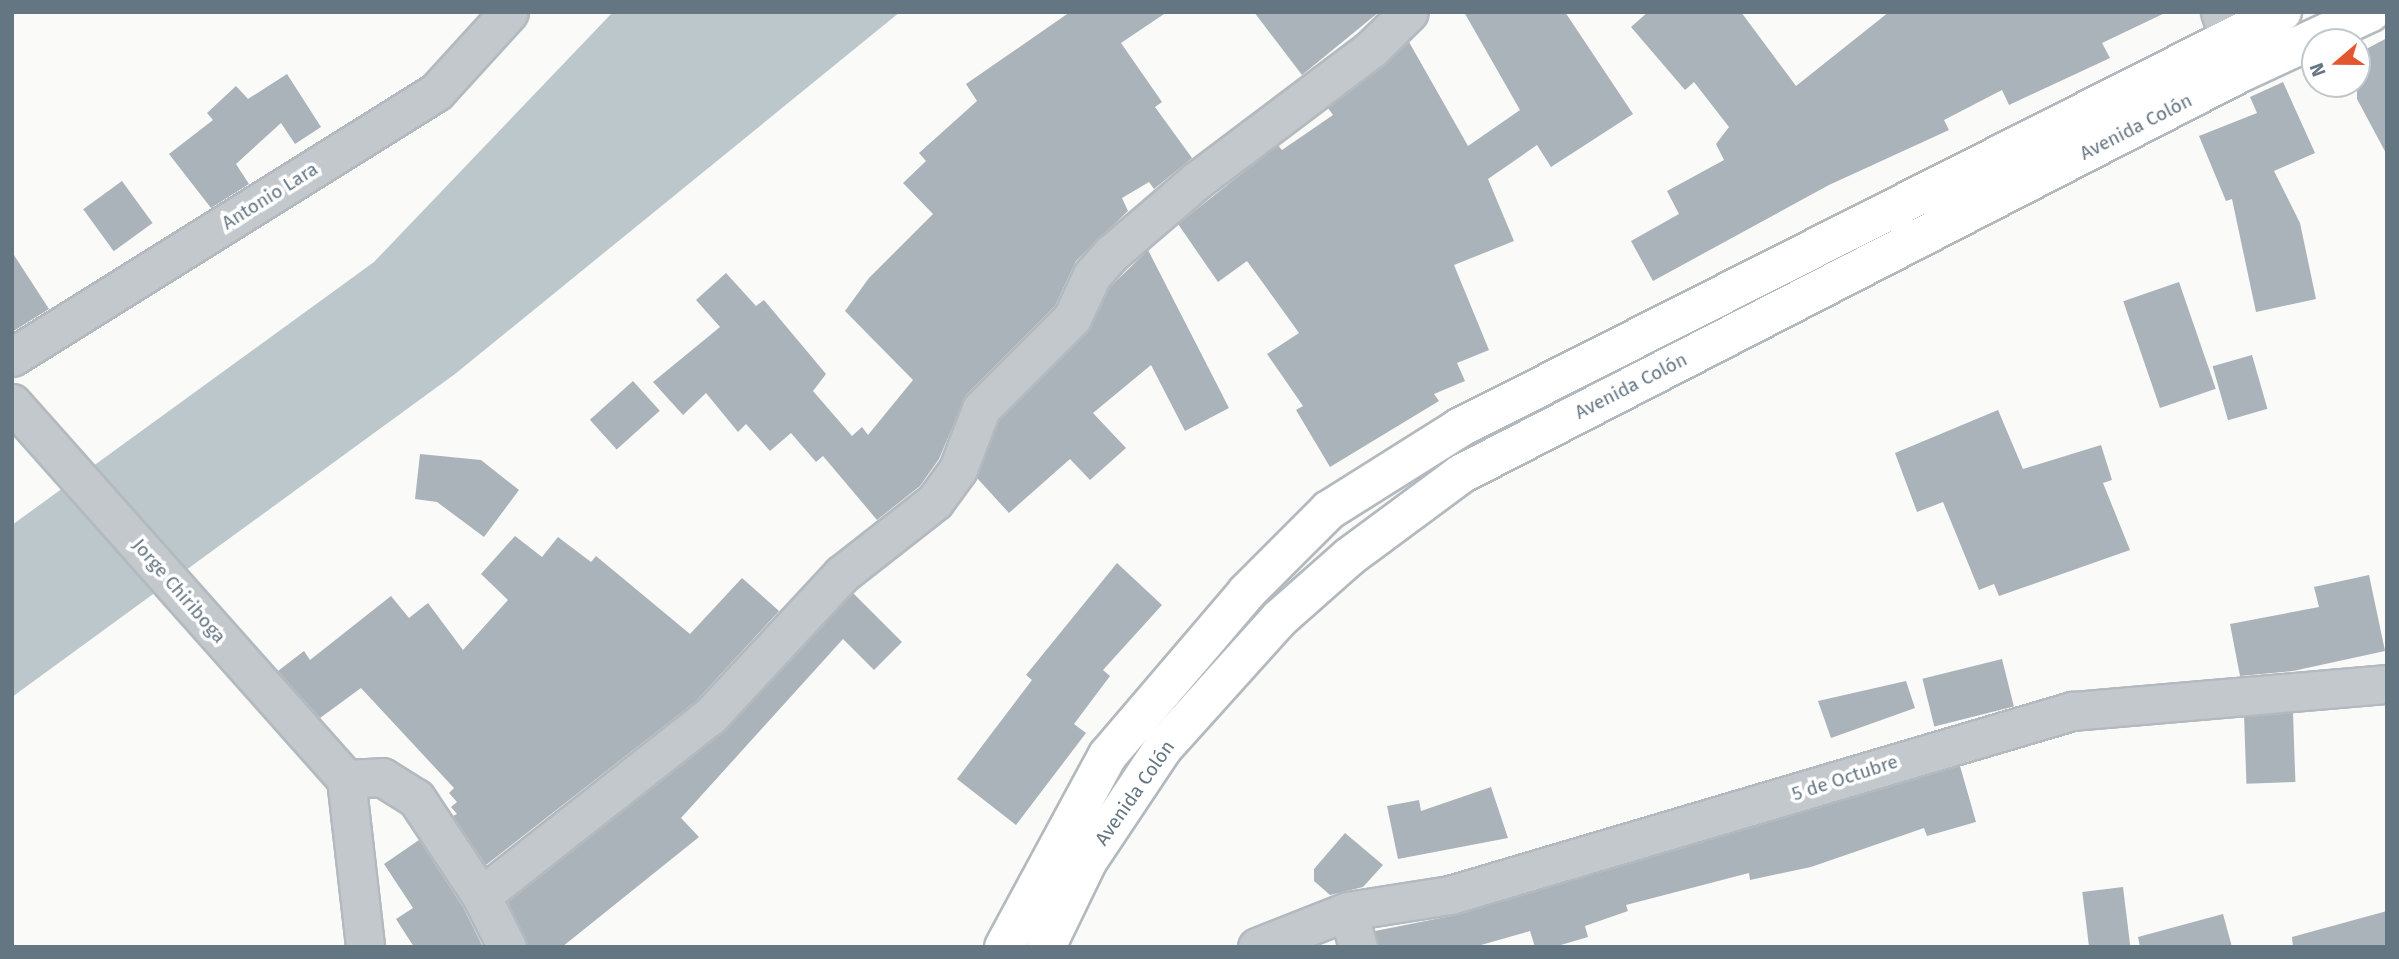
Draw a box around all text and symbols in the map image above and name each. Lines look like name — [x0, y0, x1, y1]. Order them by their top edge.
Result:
north arrow — [2301, 28, 2371, 98]
text: N — [2305, 60, 2331, 80]
street label: Avenida Colón — [2076, 89, 2196, 165]
street label: Antonio Lara — [218, 157, 322, 235]
street label: Avenida Colón — [1571, 348, 1691, 424]
street label: Jorge Chiriboga — [127, 534, 231, 648]
street label: Avenida Colón — [1090, 736, 1180, 850]
street label: 5 de Octubre — [1789, 750, 1901, 806]

